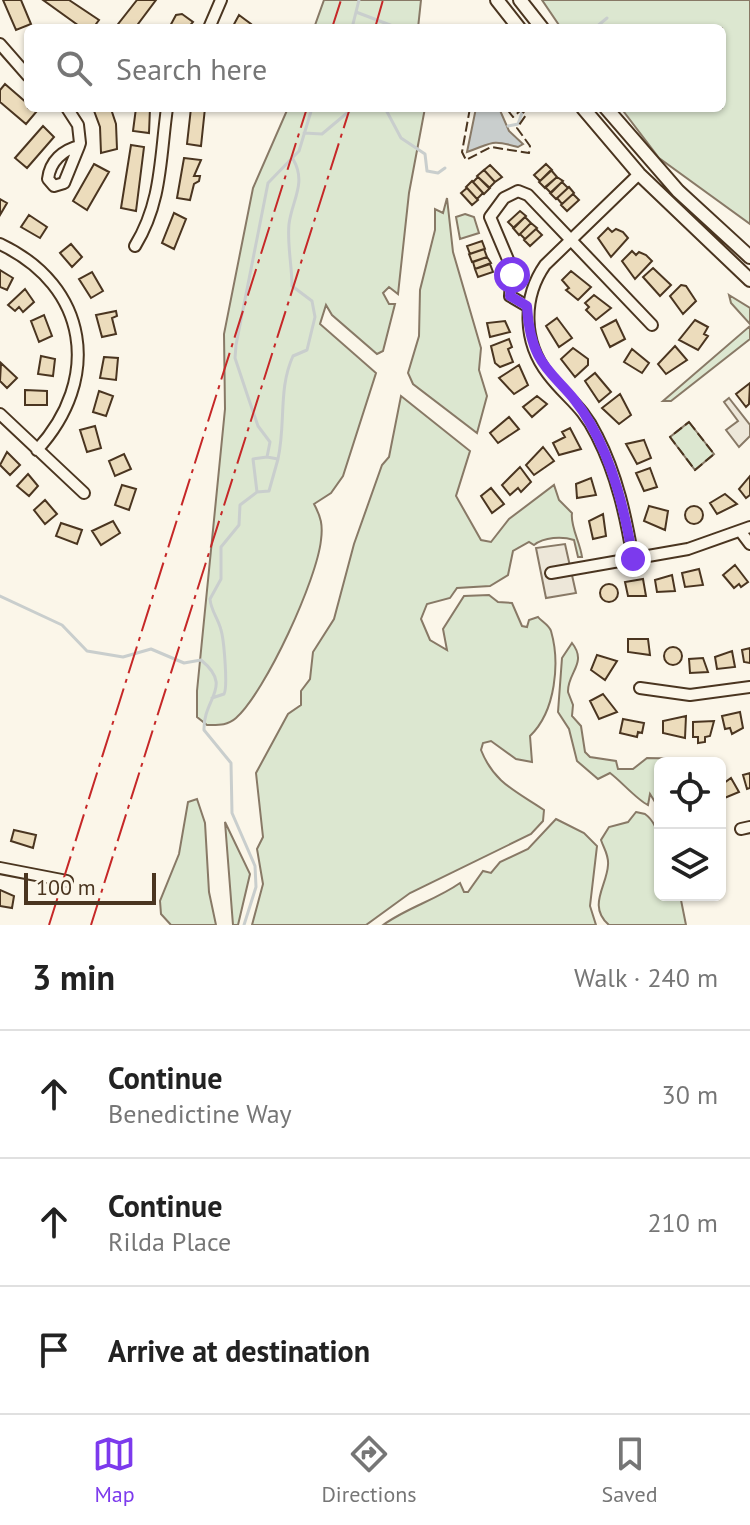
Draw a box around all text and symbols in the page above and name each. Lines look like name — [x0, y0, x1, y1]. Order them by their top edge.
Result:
search box — [24, 24, 726, 112]
icon: search — [52, 46, 96, 90]
text: Search here — [116, 49, 267, 88]
route start — [494, 257, 530, 293]
route end — [615, 541, 651, 577]
map controls — [654, 757, 726, 901]
button: locate — [654, 757, 726, 829]
button: layers — [654, 829, 726, 901]
scale bar — [24, 869, 156, 905]
text: 100 m — [36, 873, 96, 901]
text: 3 min — [32, 955, 115, 999]
text: Walk · 240 m — [574, 961, 718, 994]
text: Continue — [108, 1058, 222, 1097]
icon: ahead — [32, 1072, 76, 1116]
text: 30 m — [662, 1078, 718, 1111]
text: Benedictine Way — [108, 1097, 292, 1130]
text: Continue — [108, 1186, 222, 1225]
icon: ahead — [32, 1200, 76, 1244]
text: 210 m — [647, 1206, 718, 1239]
text: Rilda Place — [108, 1225, 231, 1258]
icon: arrive — [32, 1328, 76, 1372]
text: Arrive at destination — [108, 1331, 370, 1370]
tab: Map — [92, 1432, 136, 1508]
tab: Directions — [321, 1432, 417, 1508]
tab: Saved — [602, 1432, 657, 1508]

